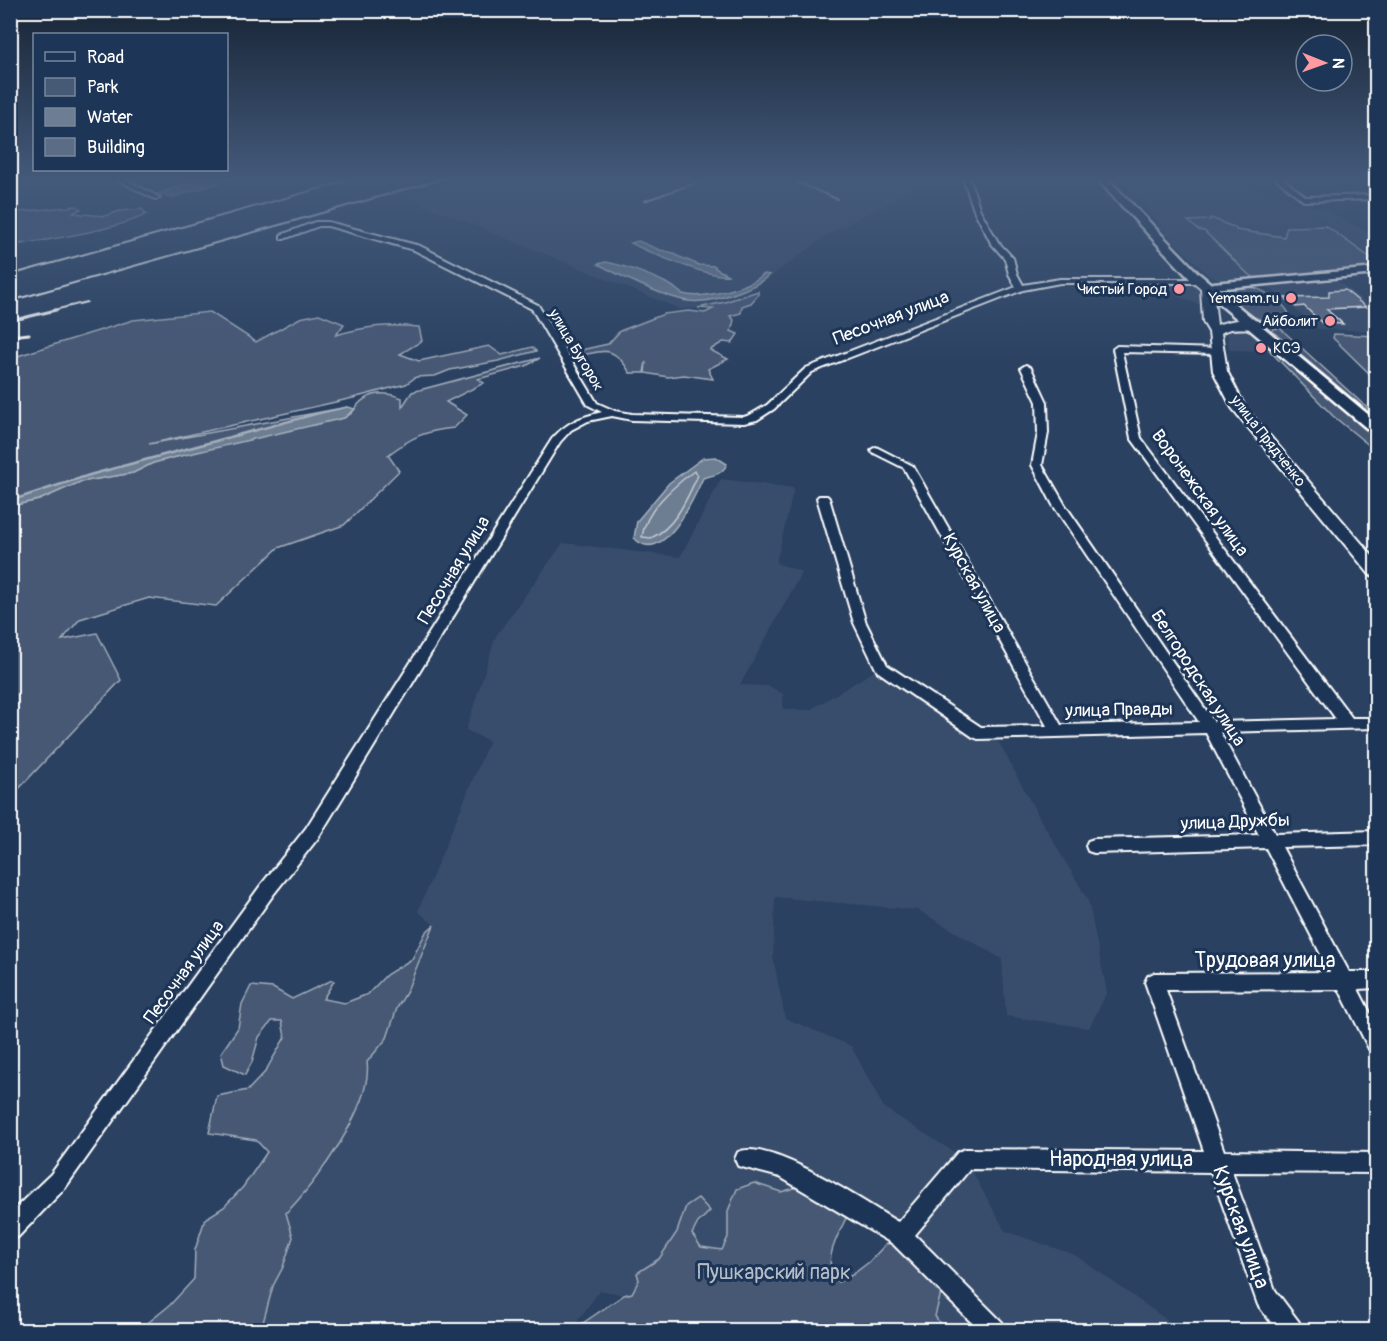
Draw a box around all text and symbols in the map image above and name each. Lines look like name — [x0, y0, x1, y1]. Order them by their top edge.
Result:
legend — [33, 33, 228, 171]
north arrow — [1294, 33, 1354, 93]
text: Road — [87, 46, 124, 69]
text: N — [1328, 58, 1348, 69]
text: Park — [87, 76, 119, 99]
text: Water — [87, 106, 133, 129]
text: Building — [87, 136, 145, 159]
place label: Чистый Город — [1077, 280, 1167, 299]
marker: Чистый Город — [1172, 282, 1186, 296]
street label: Песочная улица — [830, 285, 952, 351]
place label: Yemsam.ru — [1207, 289, 1279, 308]
marker: Yemsam.ru — [1284, 291, 1298, 305]
street label: улица Бугорок — [544, 305, 608, 395]
place label: Айболит — [1262, 312, 1318, 331]
marker: Айболит — [1323, 314, 1337, 328]
place label: КСЭ — [1273, 339, 1300, 358]
marker: КСЭ — [1254, 341, 1268, 355]
street label: улица Прядченко — [1226, 391, 1310, 491]
street label: Воронежская улица — [1146, 425, 1254, 561]
street label: Песочная улица — [413, 512, 495, 628]
street label: Курская улица — [937, 529, 1011, 637]
street label: Белгородская улица — [1145, 606, 1251, 750]
street label: улица Правды — [1064, 698, 1173, 722]
street label: улица Дружбы — [1179, 809, 1290, 835]
street label: Песочная улица — [139, 916, 229, 1028]
street label: Трудовая улица — [1194, 947, 1336, 974]
street label: Народная улица — [1049, 1146, 1193, 1173]
street label: Курская улица — [1206, 1162, 1276, 1292]
park label: Пушкарский парк — [697, 1259, 851, 1286]

